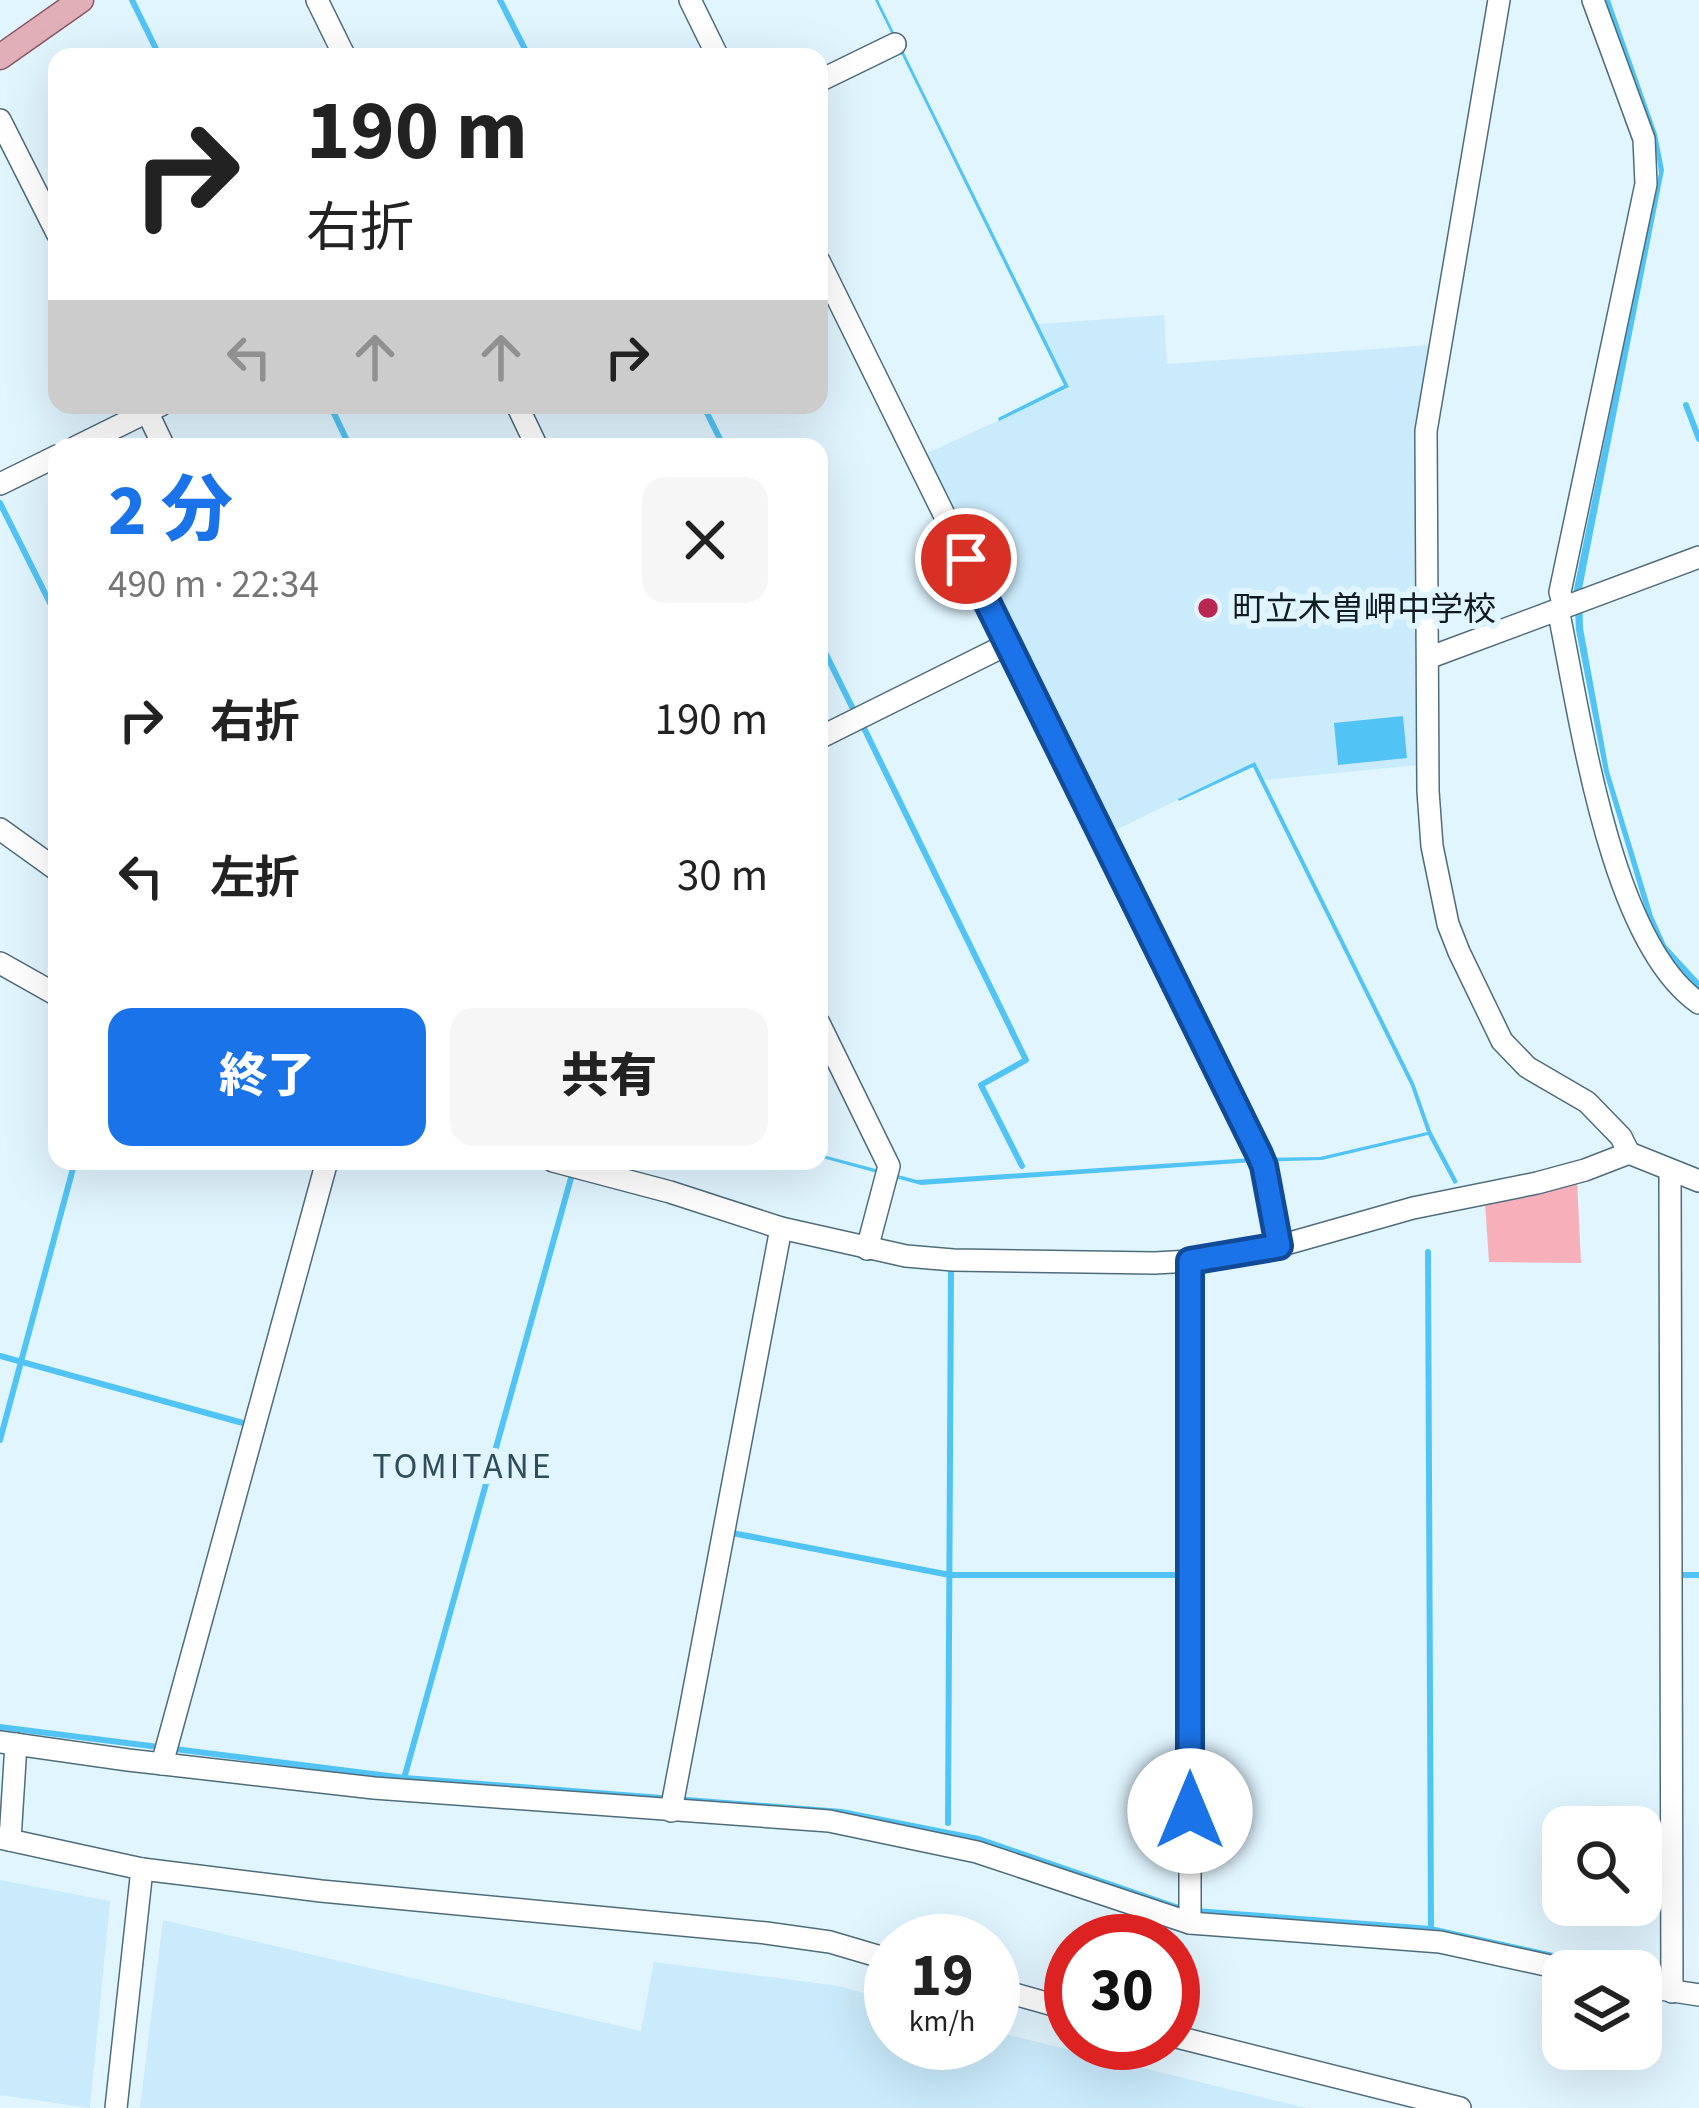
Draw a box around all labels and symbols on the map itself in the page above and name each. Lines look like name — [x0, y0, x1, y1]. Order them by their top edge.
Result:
pin — [915, 508, 1017, 610]
place label: 町立木曽岬中学校 — [1232, 586, 1496, 633]
marker: 町立木曽岬中学校 — [1195, 595, 1221, 621]
district label: TOMITANE — [372, 1441, 554, 1492]
position arrow — [1127, 1748, 1253, 1874]
speed limit sign: 30 — [1044, 1914, 1200, 2070]

